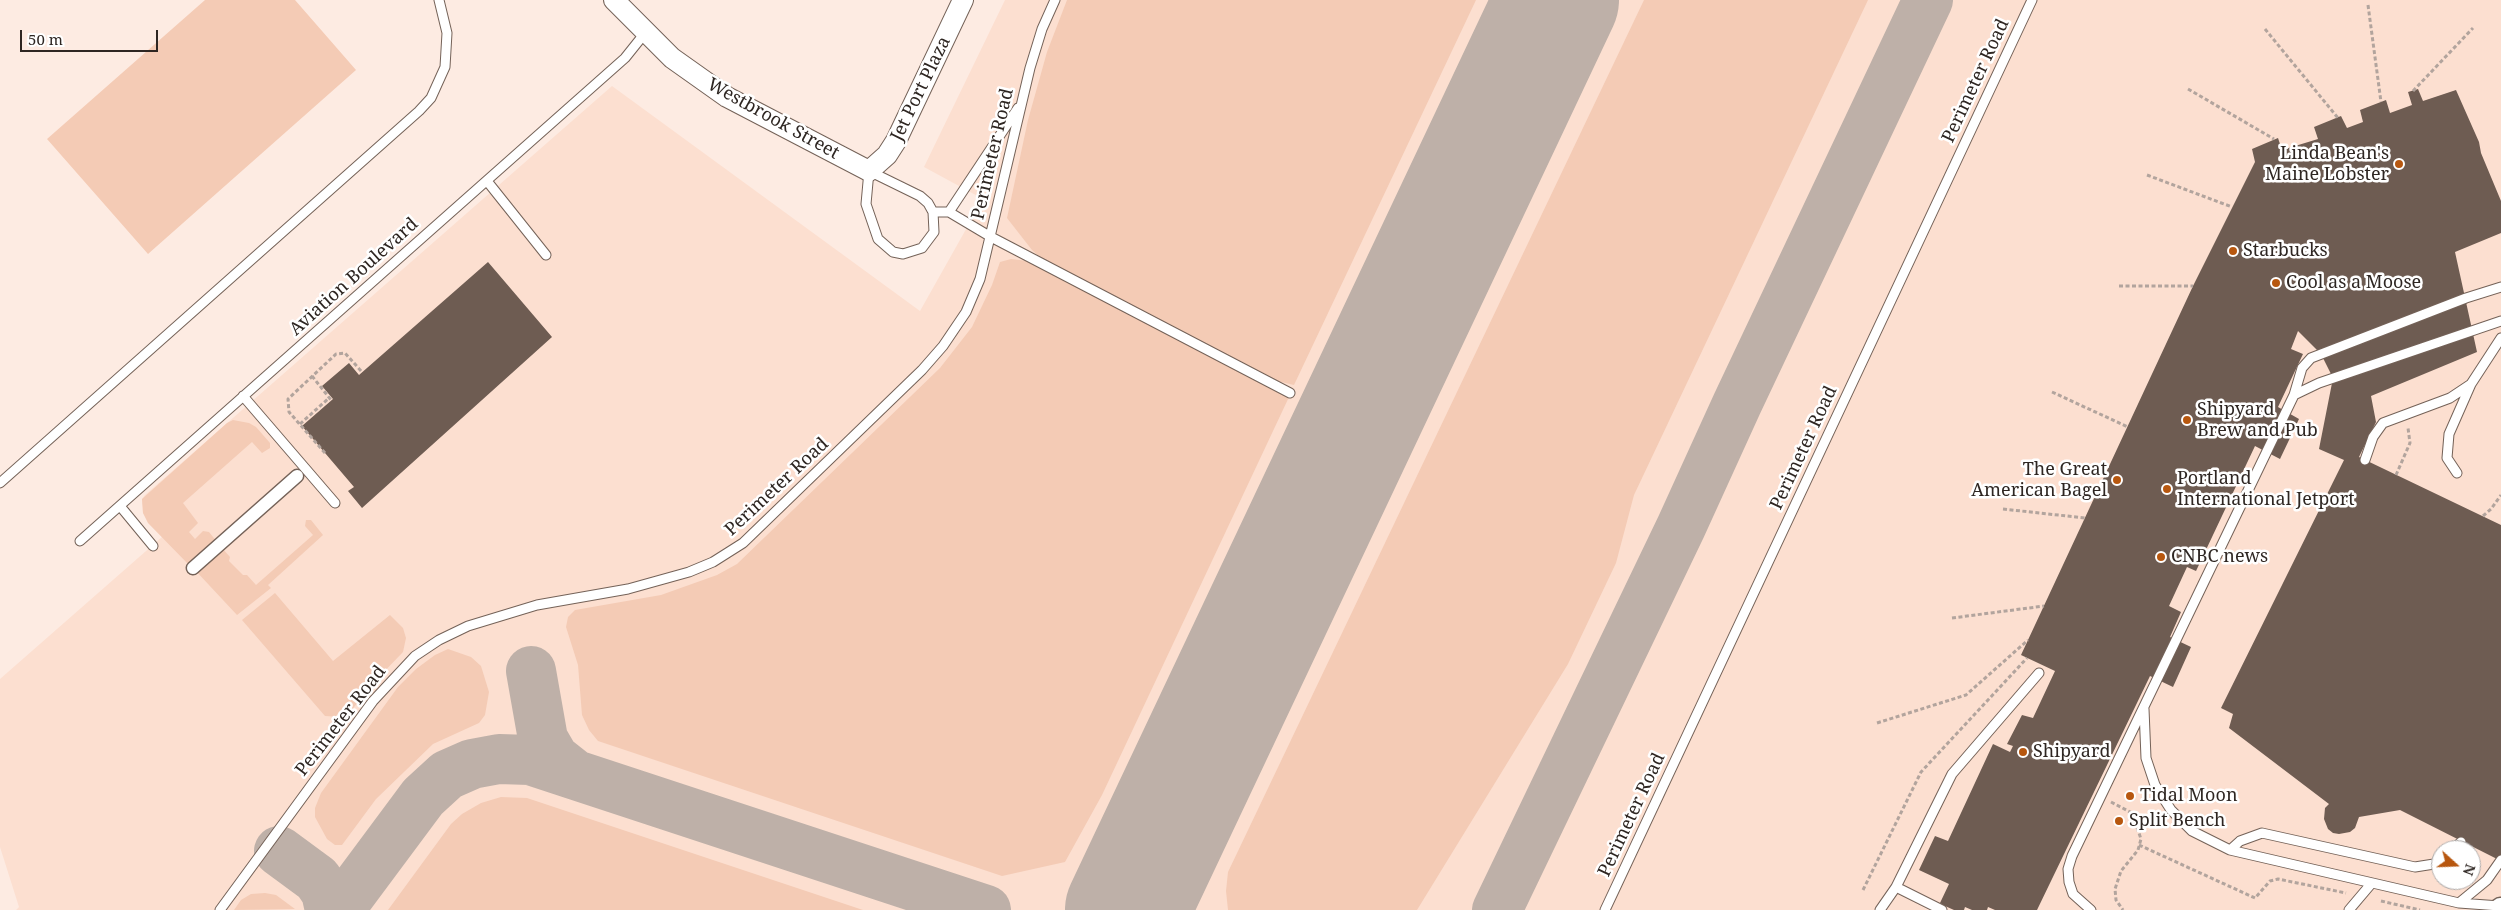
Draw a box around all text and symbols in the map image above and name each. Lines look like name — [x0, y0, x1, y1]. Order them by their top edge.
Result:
street label: Perimeter Road — [1938, 16, 2014, 146]
scale bar — [22, 20, 160, 52]
text: 50 m — [28, 29, 63, 49]
street label: Jet Port Plaza — [886, 33, 956, 145]
street label: Westbrook Street — [703, 74, 843, 164]
street label: Perimeter Road — [967, 86, 1019, 222]
place label: Linda Bean's Maine Lobster — [2265, 143, 2389, 186]
marker: Linda Bean's Maine Lobster — [2393, 158, 2405, 170]
street label: Aviation Boulevard — [285, 214, 423, 340]
place label: Starbucks — [2243, 240, 2328, 262]
marker: Starbucks — [2227, 245, 2239, 257]
place label: Cool as a Moose — [2286, 272, 2421, 294]
marker: Cool as a Moose — [2270, 277, 2282, 289]
street label: Perimeter Road — [1766, 383, 1842, 513]
place label: Shipyard Brew and Pub — [2197, 399, 2318, 442]
marker: Shipyard Brew and Pub — [2181, 414, 2193, 426]
street label: Perimeter Road — [721, 433, 833, 541]
place label: The Great American Bagel — [1971, 459, 2107, 502]
place label: Portland International Jetport — [2177, 468, 2355, 510]
marker: The Great American Bagel — [2111, 474, 2123, 486]
marker: Portland International Jetport — [2161, 483, 2173, 495]
place label: CNBC news — [2171, 546, 2268, 568]
marker: CNBC news — [2155, 551, 2167, 563]
street label: Perimeter Road — [291, 662, 391, 780]
place label: Shipyard — [2033, 741, 2111, 763]
marker: Shipyard — [2017, 746, 2029, 758]
street label: Perimeter Road — [1594, 750, 1670, 880]
place label: Tidal Moon — [2140, 785, 2238, 807]
marker: Tidal Moon — [2124, 790, 2136, 802]
place label: Split Bench — [2129, 810, 2225, 832]
marker: Split Bench — [2113, 815, 2125, 827]
north arrow — [2431, 840, 2481, 890]
text: N — [2459, 862, 2480, 878]

